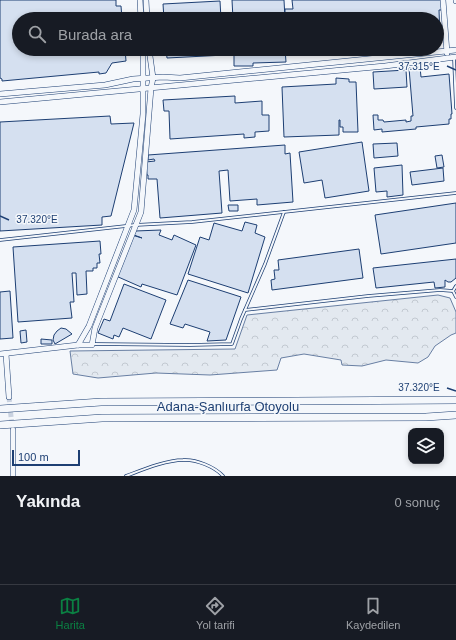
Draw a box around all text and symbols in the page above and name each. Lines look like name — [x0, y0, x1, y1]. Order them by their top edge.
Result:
search box — [12, 12, 444, 56]
icon: search — [26, 23, 48, 45]
text: Burada ara — [58, 26, 132, 43]
text: 37.315°E — [398, 61, 440, 72]
text: 37.320°E — [16, 214, 58, 225]
text: 37.320°E — [398, 382, 440, 393]
street label: Adana-Şanlıurfa Otoyolu — [157, 399, 299, 414]
map controls — [408, 428, 444, 464]
button: layers — [408, 428, 444, 464]
scale bar — [12, 448, 80, 467]
text: 100 m — [18, 451, 49, 463]
text: Yakında — [16, 492, 80, 511]
text: 0 sonuç — [394, 495, 440, 510]
tab: Harita — [56, 595, 85, 631]
tab: Yol tarifi — [196, 595, 235, 631]
tab: Kaydedilen — [346, 595, 400, 631]

